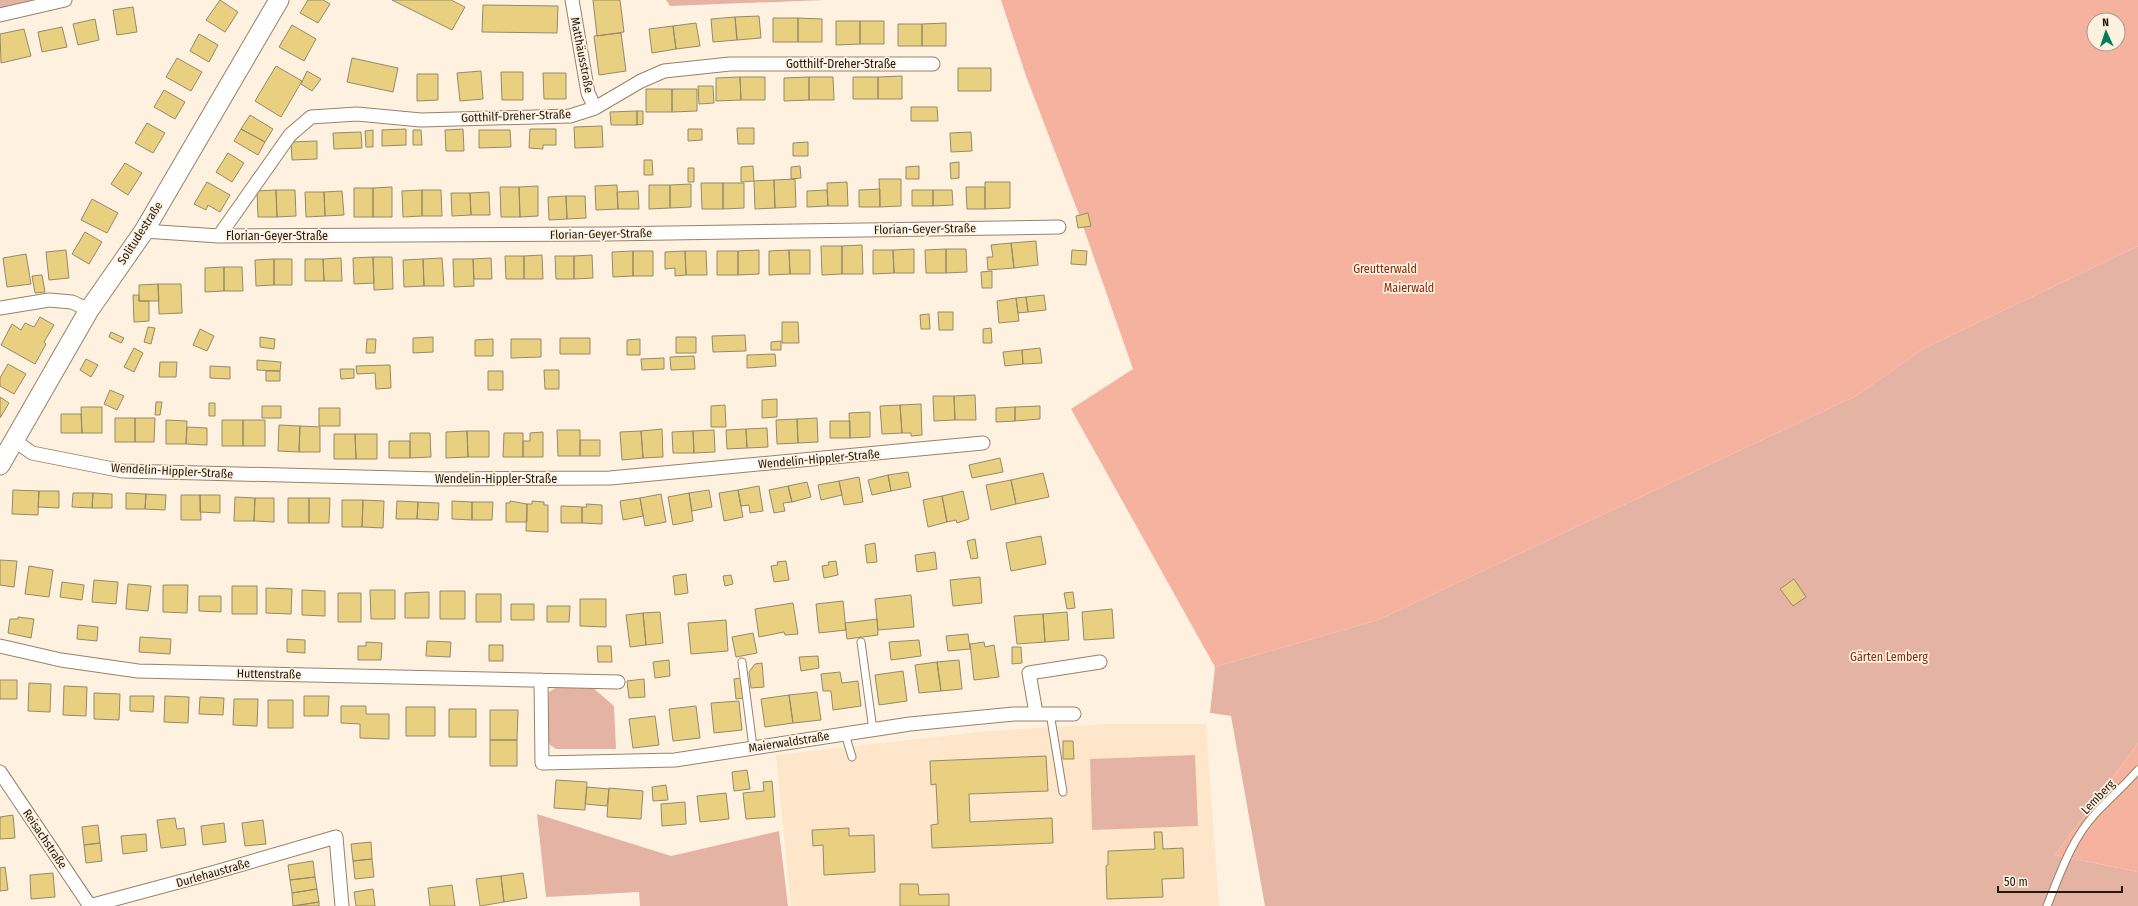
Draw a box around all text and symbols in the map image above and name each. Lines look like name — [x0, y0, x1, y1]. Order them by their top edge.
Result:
north arrow — [2086, 12, 2126, 52]
street label: Matthäusstraße — [568, 16, 596, 94]
text: N — [2102, 16, 2109, 29]
street label: Gotthilf-Dreher-Straße — [786, 57, 896, 71]
street label: Gotthilf-Dreher-Straße — [461, 107, 571, 125]
street label: Solitudestraße — [114, 199, 166, 267]
street label: Florian-Geyer-Straße — [874, 221, 976, 237]
street label: Florian-Geyer-Straße — [550, 226, 652, 242]
street label: Florian-Geyer-Straße — [226, 229, 328, 243]
park label: Greutterwald — [1353, 262, 1417, 276]
park label: Maierwald — [1384, 281, 1434, 295]
street label: Wendelin-Hippler-Straße — [758, 447, 881, 471]
street label: Wendelin-Hippler-Straße — [111, 461, 233, 481]
street label: Wendelin-Hippler-Straße — [435, 472, 557, 486]
park label: Gärten Lemberg — [1850, 650, 1928, 664]
street label: Huttenstraße — [237, 666, 301, 682]
street label: Maierwaldstraße — [748, 729, 830, 755]
street label: Lemberg — [2078, 777, 2118, 817]
street label: Reisachstraße — [20, 807, 70, 871]
street label: Durlehaustraße — [175, 856, 252, 890]
scale bar — [1998, 868, 2122, 894]
text: 50 m — [2004, 875, 2028, 889]

